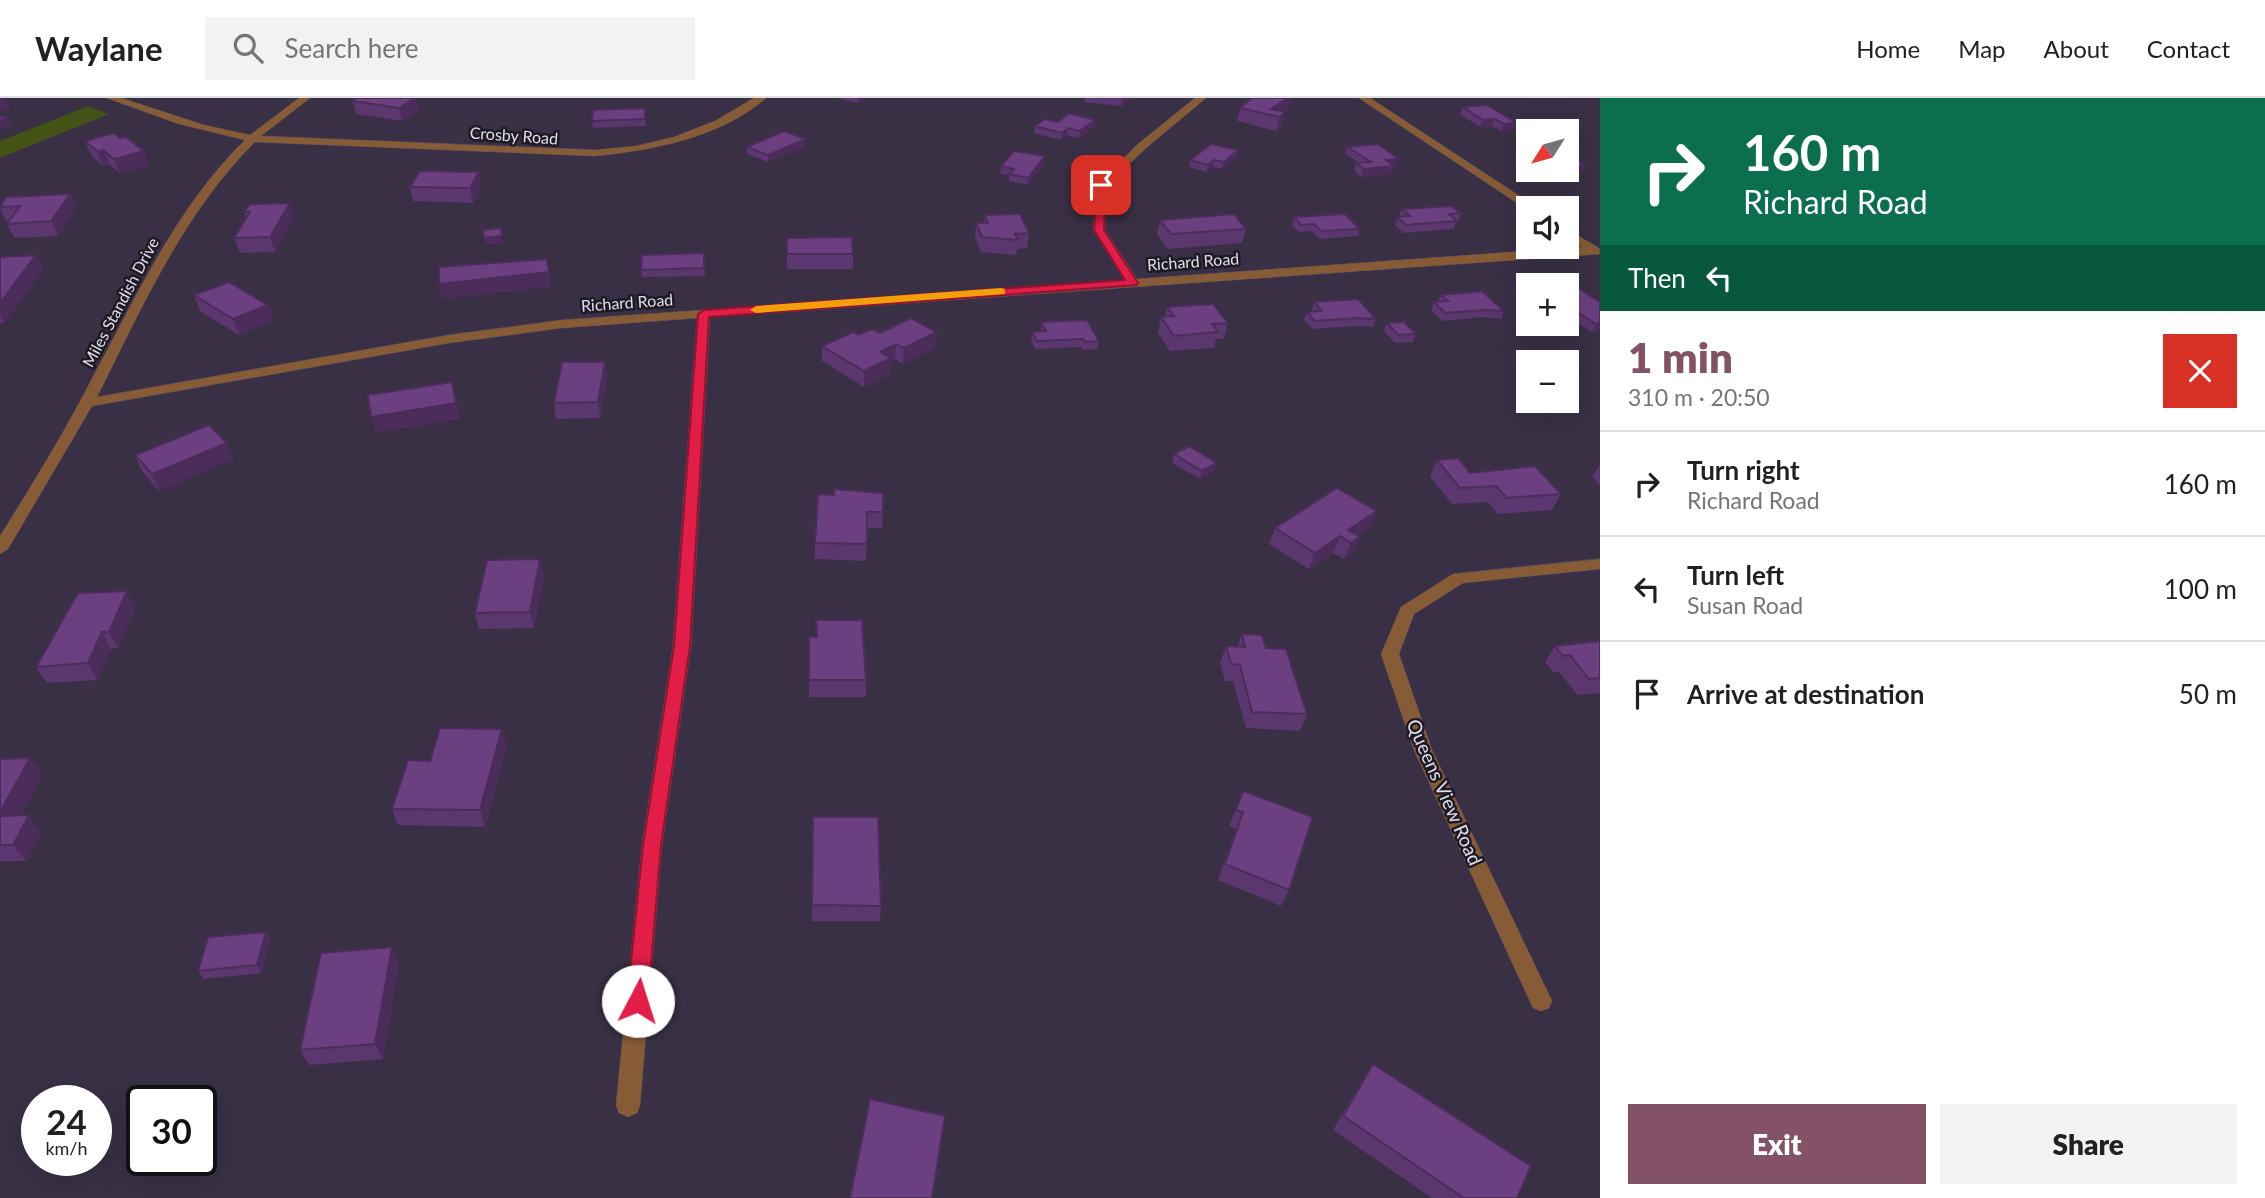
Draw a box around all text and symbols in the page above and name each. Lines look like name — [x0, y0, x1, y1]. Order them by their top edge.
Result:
search box — [205, 17, 695, 80]
text: Waylane — [35, 28, 163, 68]
icon: search — [229, 29, 267, 67]
text: Search here — [285, 32, 419, 64]
text: Home — [1856, 34, 1920, 63]
text: Map — [1958, 34, 2006, 63]
text: About — [2044, 34, 2109, 63]
text: Contact — [2147, 34, 2230, 63]
north arrow — [1516, 119, 1578, 182]
map controls — [1516, 119, 1579, 413]
street label: Crosby Road — [469, 122, 559, 148]
text: 160 m — [1743, 123, 1881, 181]
icon: right — [1628, 126, 1719, 217]
pin — [1071, 155, 1131, 215]
icon: arrive — [1082, 166, 1120, 204]
text: Richard Road — [1743, 182, 1928, 221]
button: sound — [1516, 196, 1579, 259]
street label: Miles Standish Drive — [78, 234, 162, 370]
street label: Richard Road — [1146, 248, 1240, 274]
icon: left — [1700, 259, 1738, 297]
text: Then — [1628, 262, 1686, 294]
button: + — [1516, 273, 1579, 336]
street label: Richard Road — [580, 289, 674, 315]
text: 1 min — [1628, 332, 1733, 382]
button: close — [2163, 334, 2237, 408]
button: − — [1516, 350, 1579, 413]
text: 310 m · 20:50 — [1628, 383, 1770, 411]
text: Turn right — [1687, 454, 1800, 486]
icon: right — [1628, 465, 1666, 503]
text: 160 m — [2164, 468, 2237, 500]
text: Richard Road — [1687, 486, 1820, 514]
text: Turn left — [1687, 559, 1784, 591]
icon: left — [1628, 570, 1666, 608]
text: 100 m — [2164, 573, 2237, 605]
text: Susan Road — [1687, 591, 1803, 619]
icon: arrive — [1628, 675, 1666, 713]
text: Arrive at destination — [1687, 678, 1924, 710]
text: 50 m — [2179, 678, 2237, 710]
street label: Queens View Road — [1402, 715, 1488, 869]
position arrow — [601, 964, 675, 1038]
speed limit sign: 30 — [126, 1085, 217, 1176]
text: 24 — [46, 1100, 87, 1142]
button: Exit — [1628, 1104, 1926, 1184]
button: Share — [1940, 1104, 2237, 1184]
text: km/h — [45, 1137, 88, 1159]

